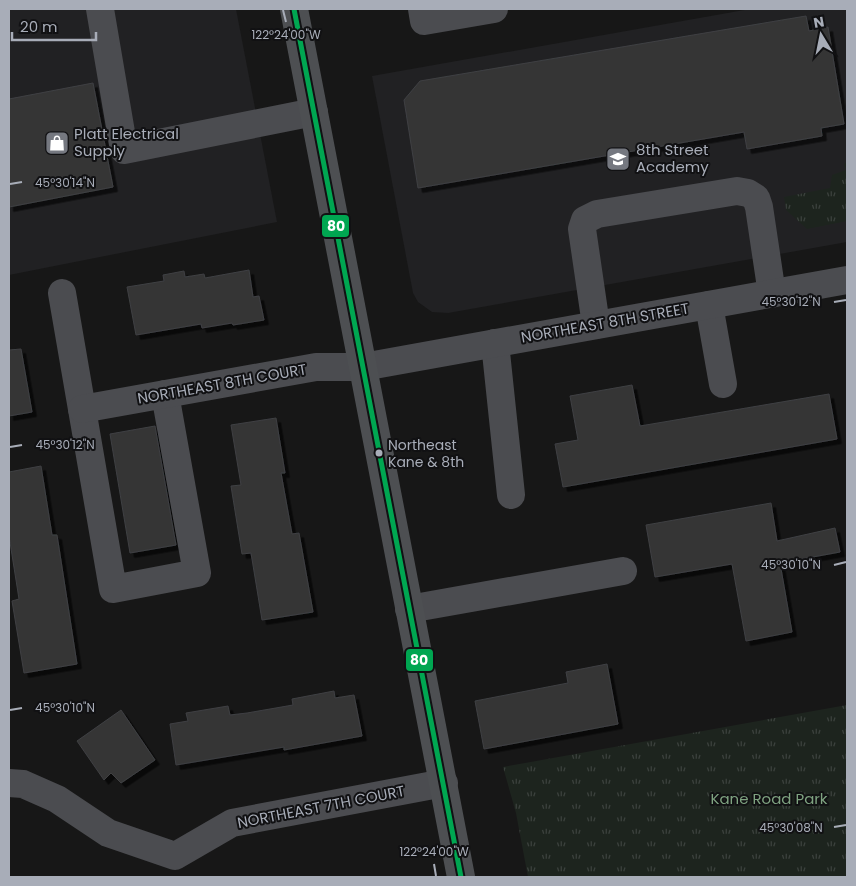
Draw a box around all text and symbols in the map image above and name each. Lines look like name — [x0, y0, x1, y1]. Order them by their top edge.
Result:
scale bar — [12, 10, 96, 42]
north arrow — [796, 10, 846, 60]
text: N — [812, 11, 826, 33]
text: 20 m — [20, 16, 58, 37]
text: 122°24'00"W — [251, 26, 321, 43]
place label: Platt Electrical Supply — [74, 123, 179, 161]
shop icon: Platt Electrical Supply — [44, 130, 70, 156]
place label: 8th Street Academy — [636, 139, 709, 177]
school or university icon: 8th Street Academy — [605, 146, 631, 172]
text: 45°30'14"N — [35, 174, 95, 191]
line badge: 80 — [321, 214, 350, 238]
text: 80 — [327, 216, 345, 236]
text: 45°30'12"N — [761, 293, 821, 310]
street label: NORTHEAST 8TH STREET — [519, 297, 691, 348]
street label: NORTHEAST 8TH COURT — [136, 358, 308, 409]
place label: Northeast Kane & 8th — [388, 435, 464, 472]
text: 45°30'12"N — [35, 436, 95, 453]
marker: Northeast Kane & 8th — [374, 448, 384, 458]
text: 45°30'10"N — [761, 556, 821, 573]
line badge: 80 — [405, 648, 434, 672]
text: 80 — [410, 650, 428, 670]
text: 45°30'10"N — [35, 699, 95, 716]
street label: NORTHEAST 7TH COURT — [235, 780, 406, 833]
park label: Kane Road Park — [710, 788, 828, 809]
text: 45°30'08"N — [759, 819, 823, 836]
text: 122°24'00"W — [399, 843, 469, 860]

